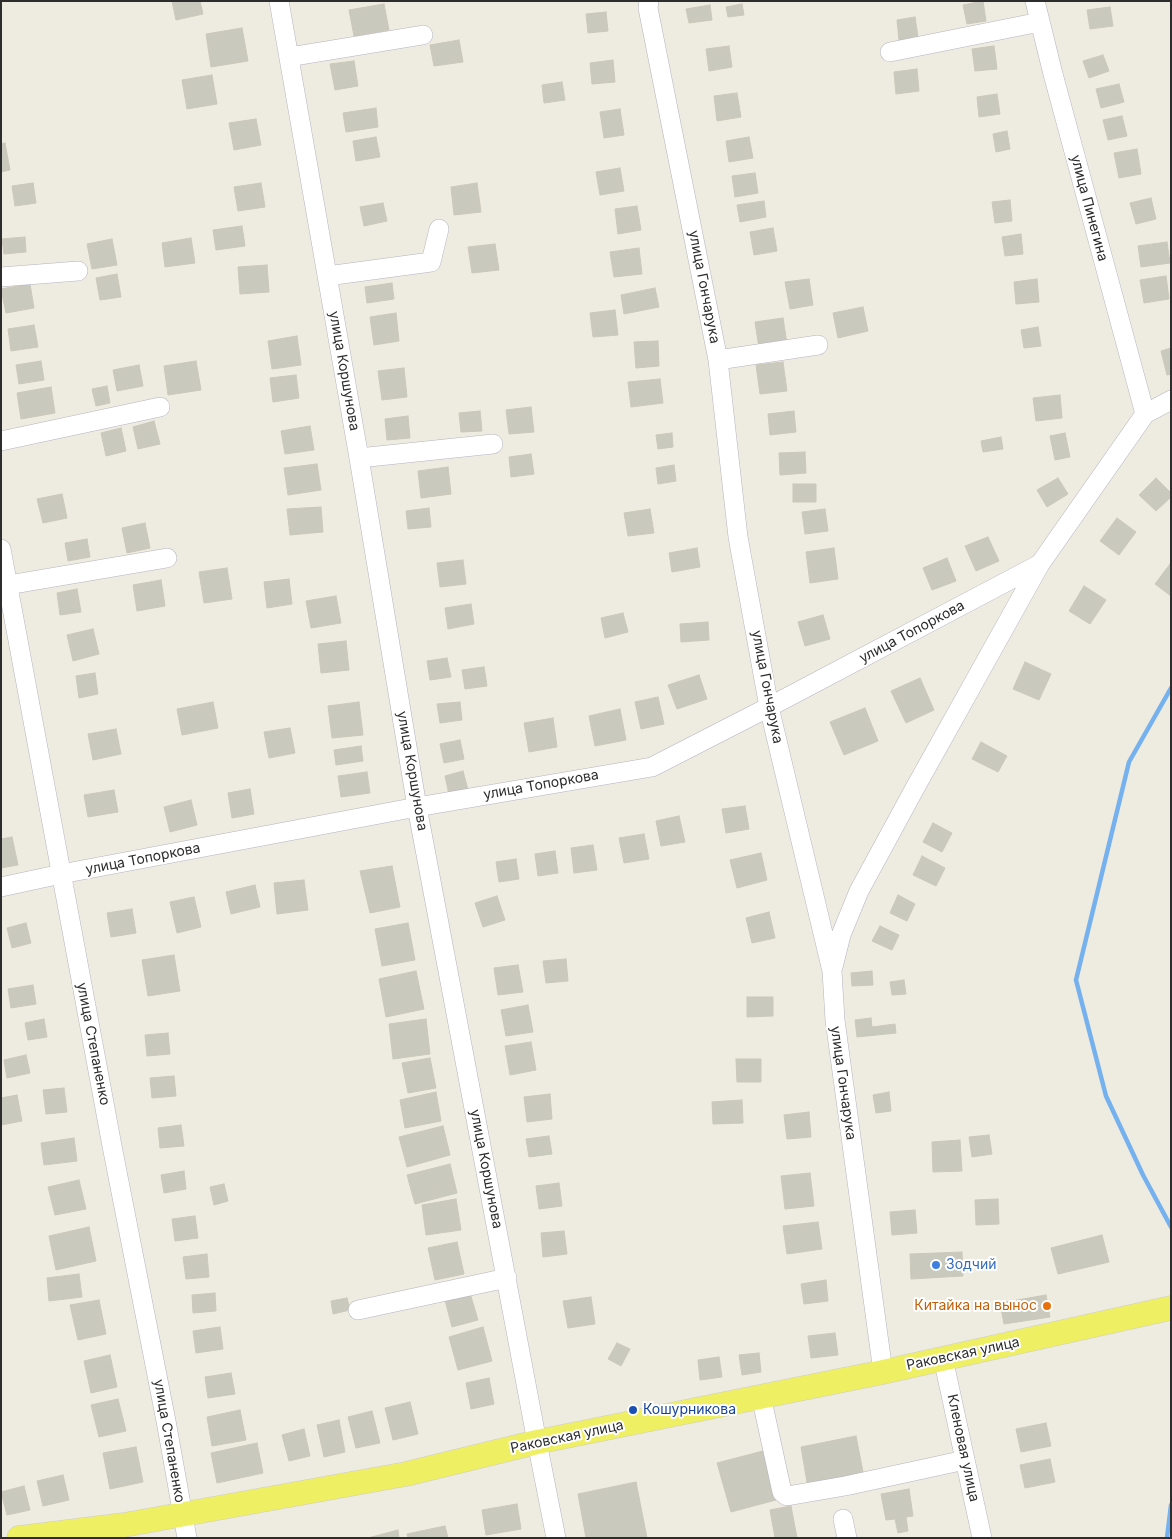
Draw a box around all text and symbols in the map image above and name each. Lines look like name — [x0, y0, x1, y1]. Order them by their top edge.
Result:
street label: улица Пинегина — [1067, 153, 1111, 263]
street label: улица Гончарука — [685, 229, 723, 345]
street label: улица Коршунова — [325, 310, 363, 432]
street label: улица Топоркова — [857, 597, 967, 667]
street label: улица Гончарука — [748, 629, 786, 745]
street label: улица Коршунова — [393, 710, 431, 832]
street label: улица Топоркова — [482, 767, 600, 803]
street label: улица Топоркова — [84, 840, 202, 878]
street label: улица Степаненко — [73, 981, 113, 1107]
street label: улица Гончарука — [827, 1025, 859, 1141]
street label: улица Коршунова — [466, 1108, 506, 1230]
place label: Зодчий — [946, 1257, 996, 1273]
marker: Зодчий — [930, 1259, 942, 1271]
place label: Китайка на вынос — [914, 1298, 1037, 1314]
marker: Китайка на вынос — [1041, 1300, 1053, 1312]
street label: Раковская улица — [905, 1334, 1021, 1374]
street label: улица Степаненко — [150, 1378, 188, 1504]
street label: Кленовая улица — [943, 1393, 983, 1503]
place label: Кошурникова — [643, 1402, 736, 1418]
marker: Кошурникова — [627, 1404, 639, 1416]
street label: Раковская улица — [509, 1417, 625, 1457]

